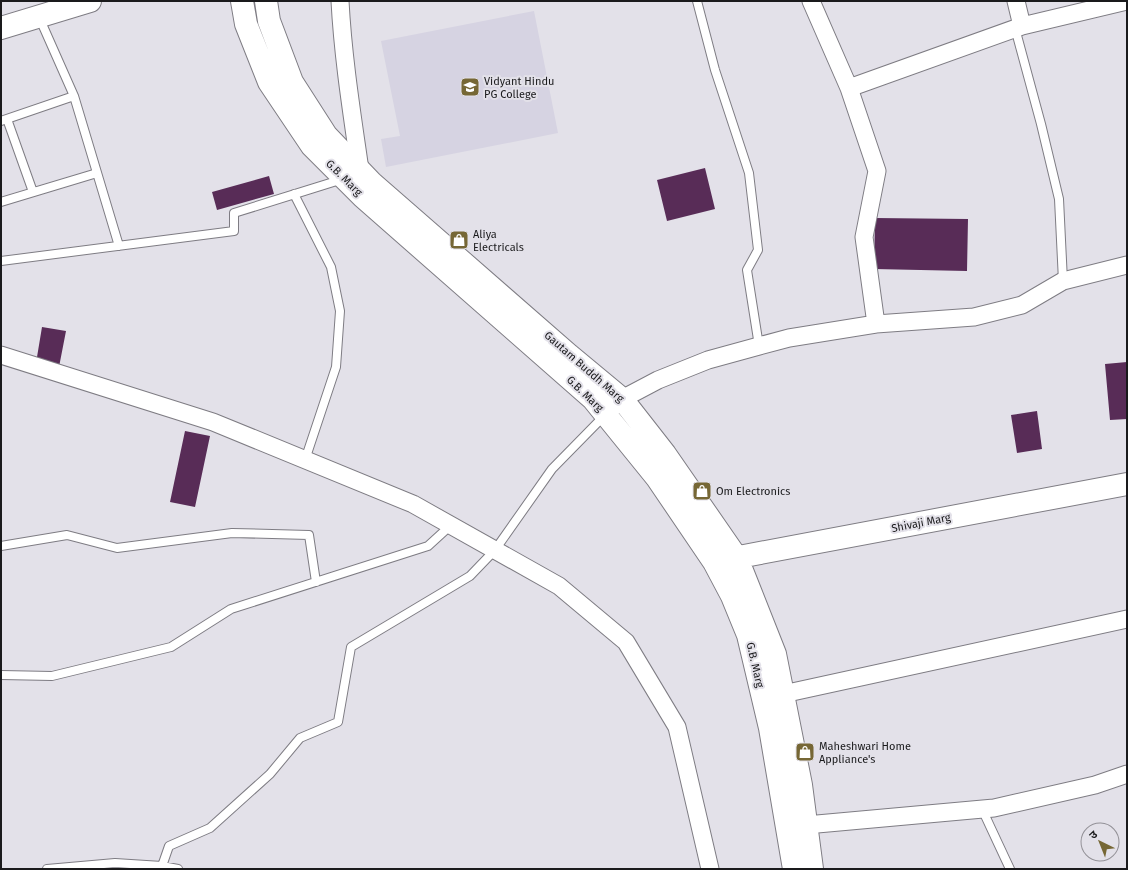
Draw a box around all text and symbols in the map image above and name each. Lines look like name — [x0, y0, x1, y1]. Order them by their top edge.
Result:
place label: Vidyant Hindu PG College — [484, 75, 554, 101]
school or university icon: Vidyant Hindu PG College — [459, 76, 481, 98]
street label: G.B. Marg — [323, 157, 365, 199]
place label: Aliya Electricals — [473, 228, 524, 254]
shop icon: Aliya Electricals — [448, 229, 470, 251]
street label: Gautam Buddh Marg — [541, 329, 627, 405]
street label: G.B. Marg — [564, 373, 606, 415]
shop icon: Om Electronics — [691, 480, 713, 502]
place label: Om Electronics — [716, 485, 790, 498]
street label: Shivaji Marg — [890, 511, 952, 535]
street label: G.B. Marg — [743, 641, 767, 689]
place label: Maheshwari Home Appliance's — [819, 740, 911, 766]
shop icon: Maheshwari Home Appliance's — [794, 741, 816, 763]
north arrow — [1080, 822, 1120, 862]
text: उ — [1087, 828, 1101, 842]

